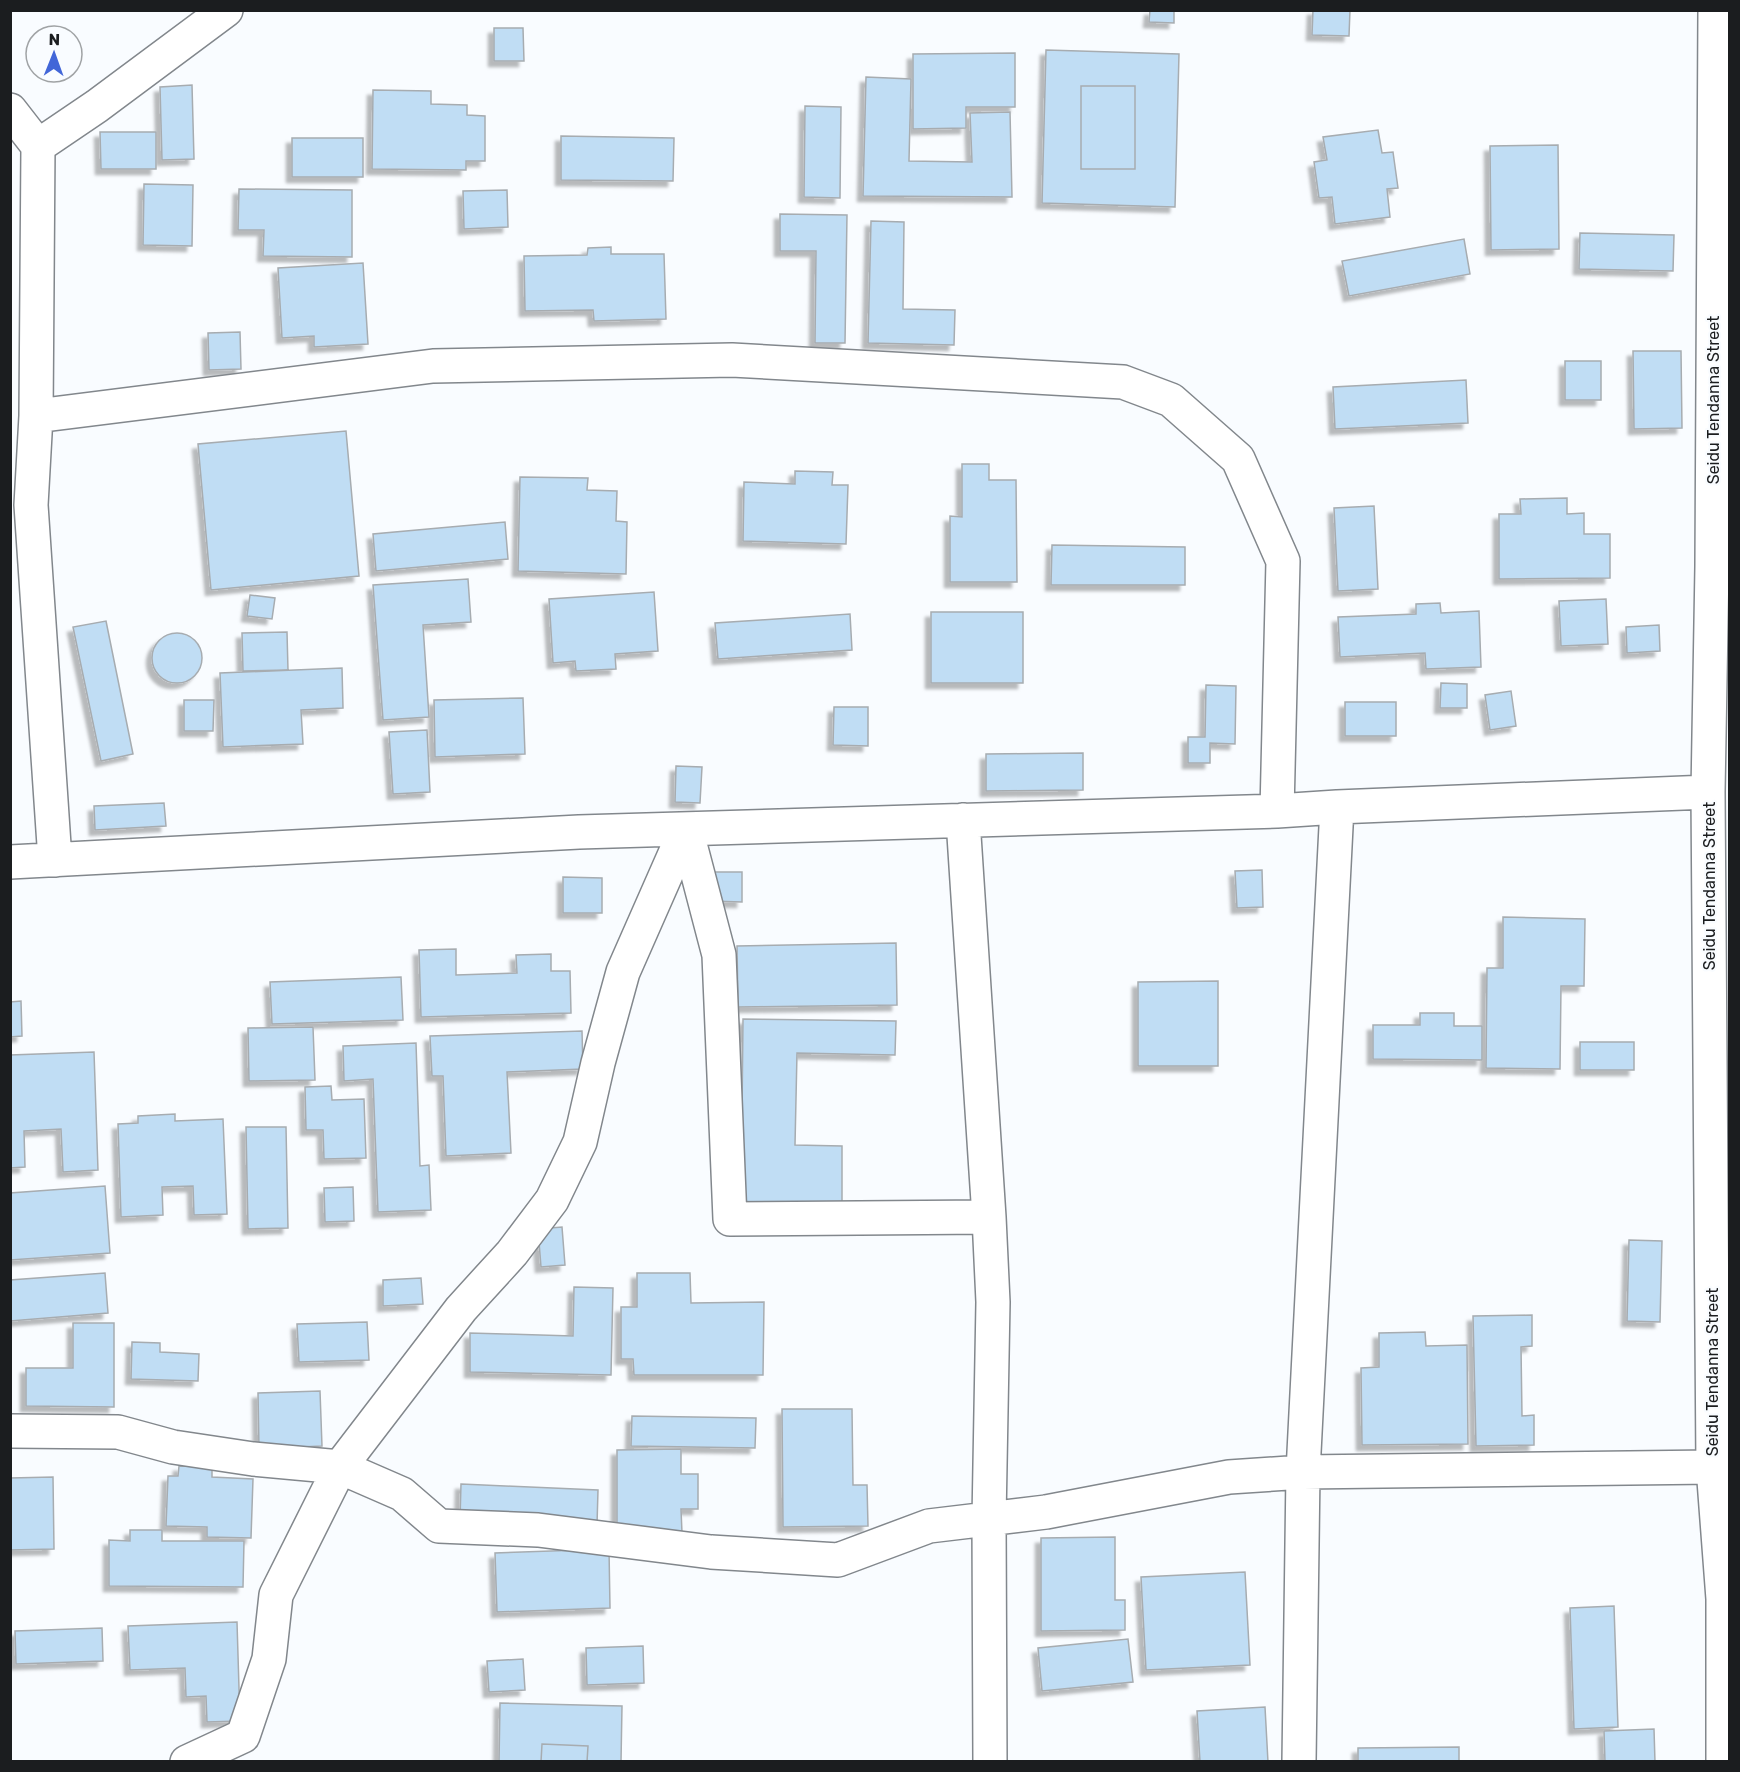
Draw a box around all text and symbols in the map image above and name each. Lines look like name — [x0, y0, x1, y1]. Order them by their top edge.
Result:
north arrow — [24, 24, 84, 84]
text: N — [48, 30, 60, 49]
street label: Seidu Tendanna Street — [1704, 316, 1723, 484]
street label: Seidu Tendanna Street — [1700, 802, 1719, 970]
street label: Seidu Tendanna Street — [1703, 1288, 1722, 1456]

